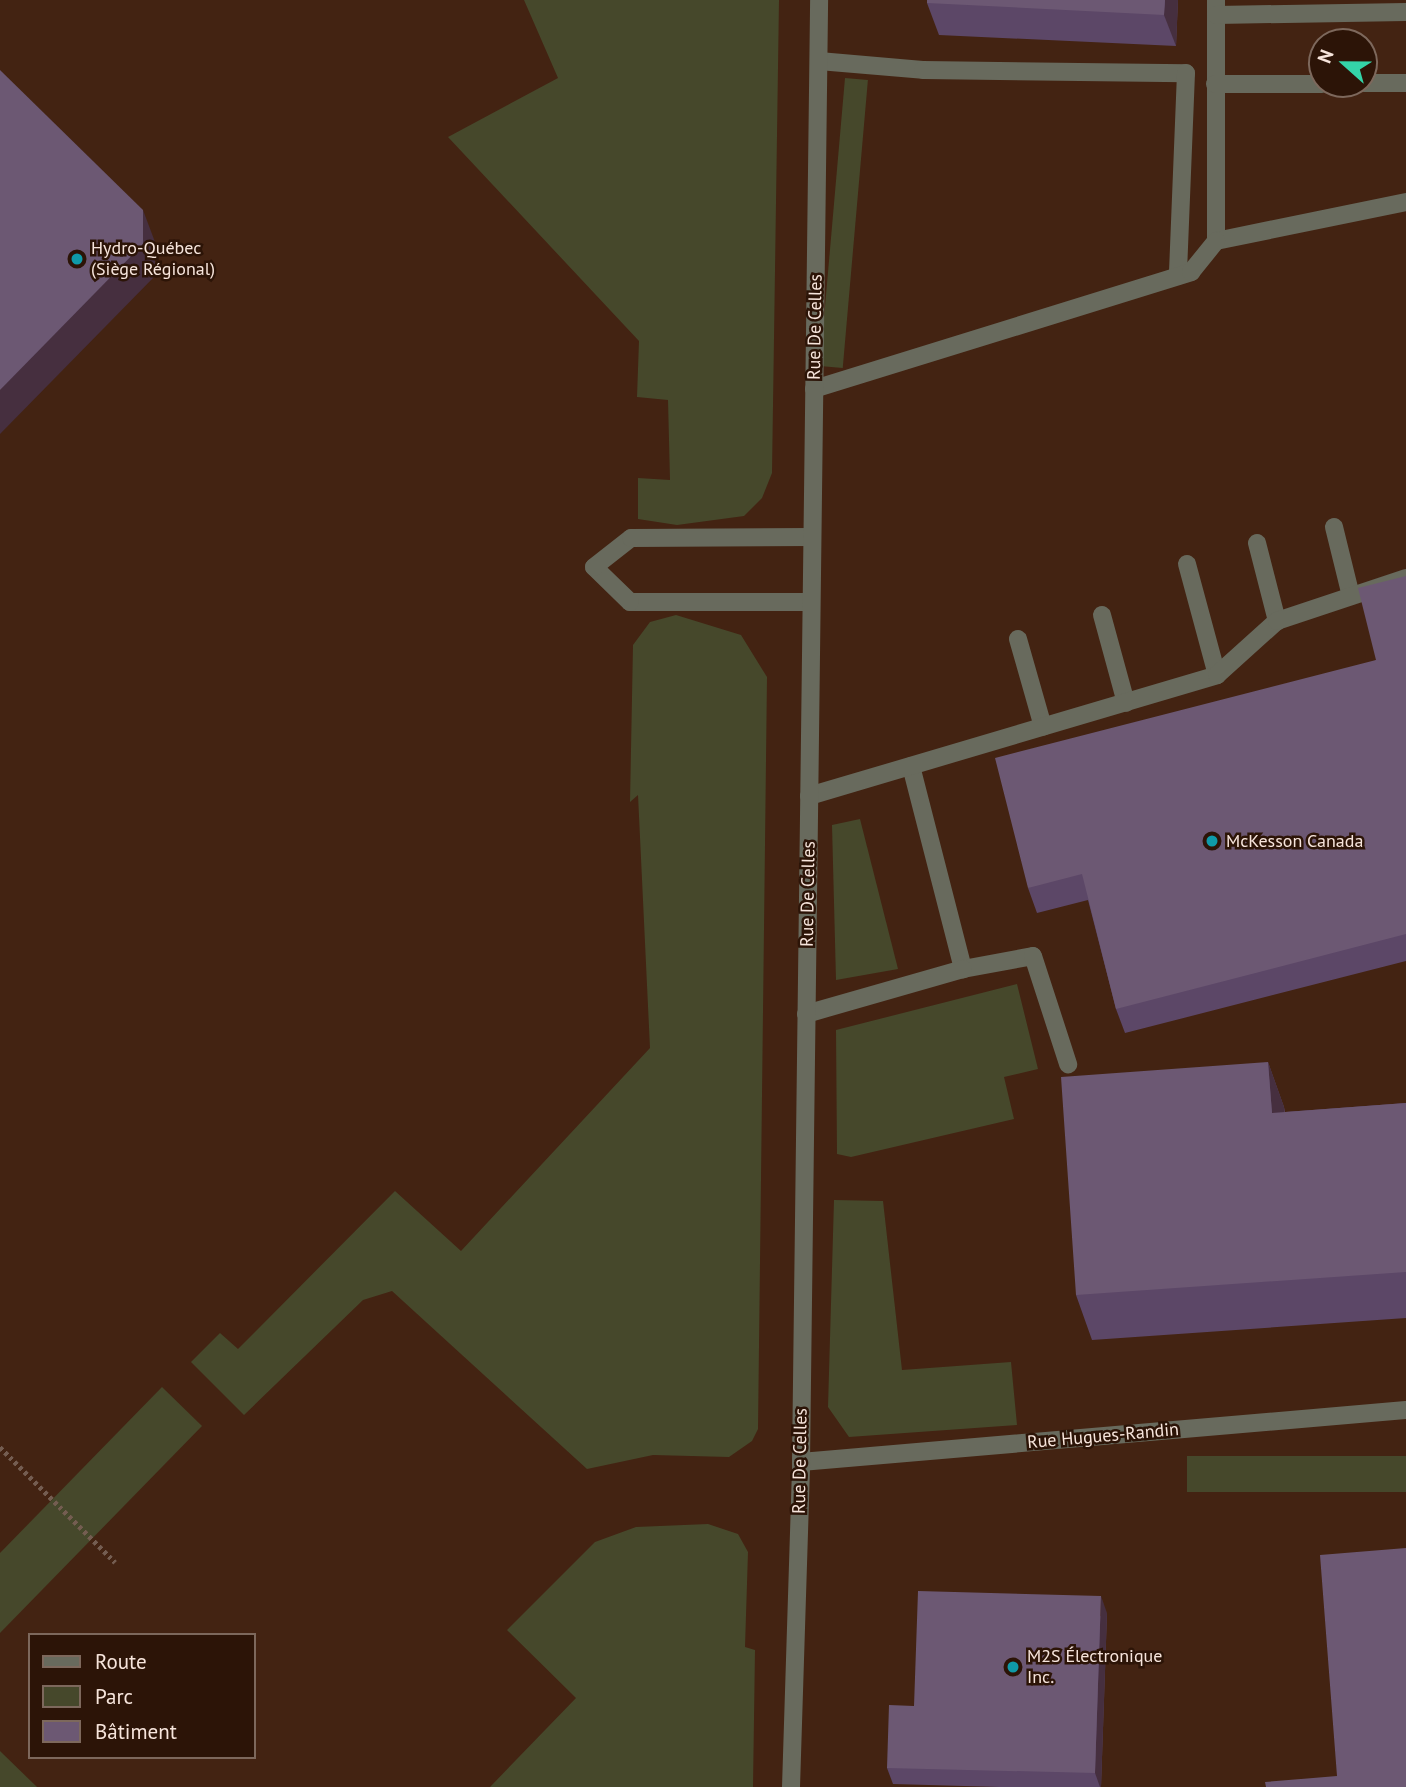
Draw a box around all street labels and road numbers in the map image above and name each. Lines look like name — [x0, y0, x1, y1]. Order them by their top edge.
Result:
street label: Rue De Celles — [803, 274, 827, 380]
street label: Rue De Celles — [796, 841, 820, 947]
street label: Rue De Celles — [788, 1408, 812, 1514]
street label: Rue Hugues-Randin — [1026, 1419, 1180, 1453]

